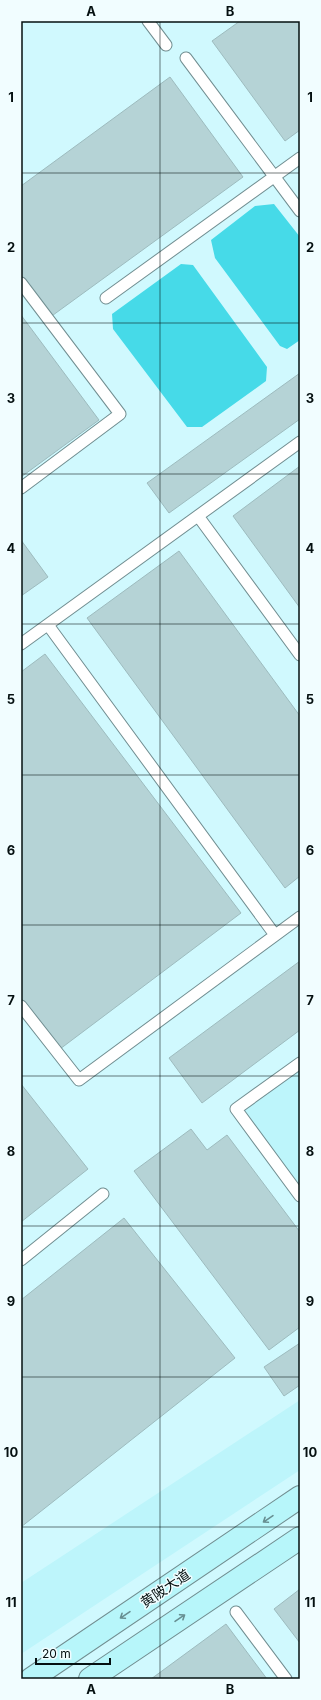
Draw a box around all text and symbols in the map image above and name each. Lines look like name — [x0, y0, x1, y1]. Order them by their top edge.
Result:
text: A — [86, 3, 96, 19]
text: B — [226, 3, 235, 19]
text: 1 — [8, 89, 14, 105]
text: 1 — [307, 89, 313, 105]
text: 2 — [7, 239, 15, 255]
text: 2 — [306, 239, 314, 255]
text: 3 — [7, 390, 15, 406]
text: 3 — [306, 390, 314, 406]
text: 4 — [7, 540, 16, 556]
text: 4 — [306, 540, 315, 556]
text: 5 — [7, 691, 15, 707]
text: 5 — [306, 691, 314, 707]
text: 6 — [7, 842, 15, 858]
text: 6 — [306, 842, 314, 858]
text: 7 — [7, 992, 15, 1008]
text: 7 — [306, 992, 314, 1008]
text: 8 — [7, 1143, 15, 1159]
text: 8 — [306, 1143, 314, 1159]
text: 9 — [7, 1293, 15, 1309]
text: 9 — [306, 1293, 314, 1309]
text: 10 — [4, 1444, 18, 1460]
text: 10 — [303, 1444, 317, 1460]
one-way arrow — [263, 1515, 274, 1523]
street label: 黄陂大道 — [137, 1565, 193, 1611]
text: 11 — [5, 1594, 17, 1610]
text: 11 — [304, 1594, 316, 1610]
one-way arrow — [120, 1611, 131, 1619]
one-way arrow — [174, 1614, 185, 1622]
scale bar — [36, 1640, 110, 1666]
text: 20 m — [42, 1646, 71, 1661]
text: A — [86, 1681, 96, 1697]
text: B — [226, 1681, 235, 1697]

